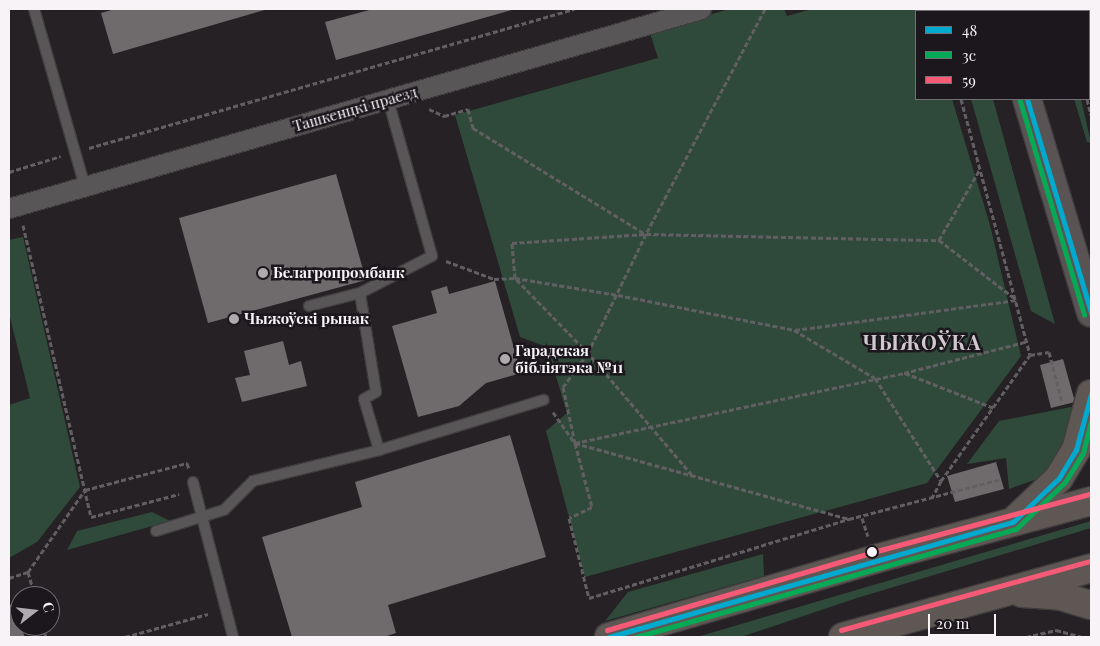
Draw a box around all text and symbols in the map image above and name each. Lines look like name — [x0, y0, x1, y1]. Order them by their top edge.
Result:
legend — [915, 10, 1090, 100]
text: 48 — [962, 20, 977, 40]
text: 3с — [962, 45, 976, 65]
text: 59 — [962, 70, 976, 90]
street label: Ташкенцкі праезд — [291, 83, 419, 135]
place label: Белагропромбанк — [273, 264, 405, 282]
marker: Белагропромбанк — [257, 267, 269, 279]
place label: Чыжоўскі рынак — [244, 310, 369, 328]
marker: Чыжоўскі рынак — [228, 313, 240, 325]
district label: ЧЫЖОЎКА — [862, 329, 982, 353]
place label: Гарадская бібліятэка №11 — [515, 341, 623, 376]
marker: Гарадская бібліятэка №11 — [499, 353, 511, 365]
unlabelled marker — [867, 547, 877, 557]
north arrow — [10, 586, 60, 636]
text: С — [38, 600, 59, 614]
scale bar — [930, 604, 998, 636]
text: 20 m — [936, 613, 969, 633]

